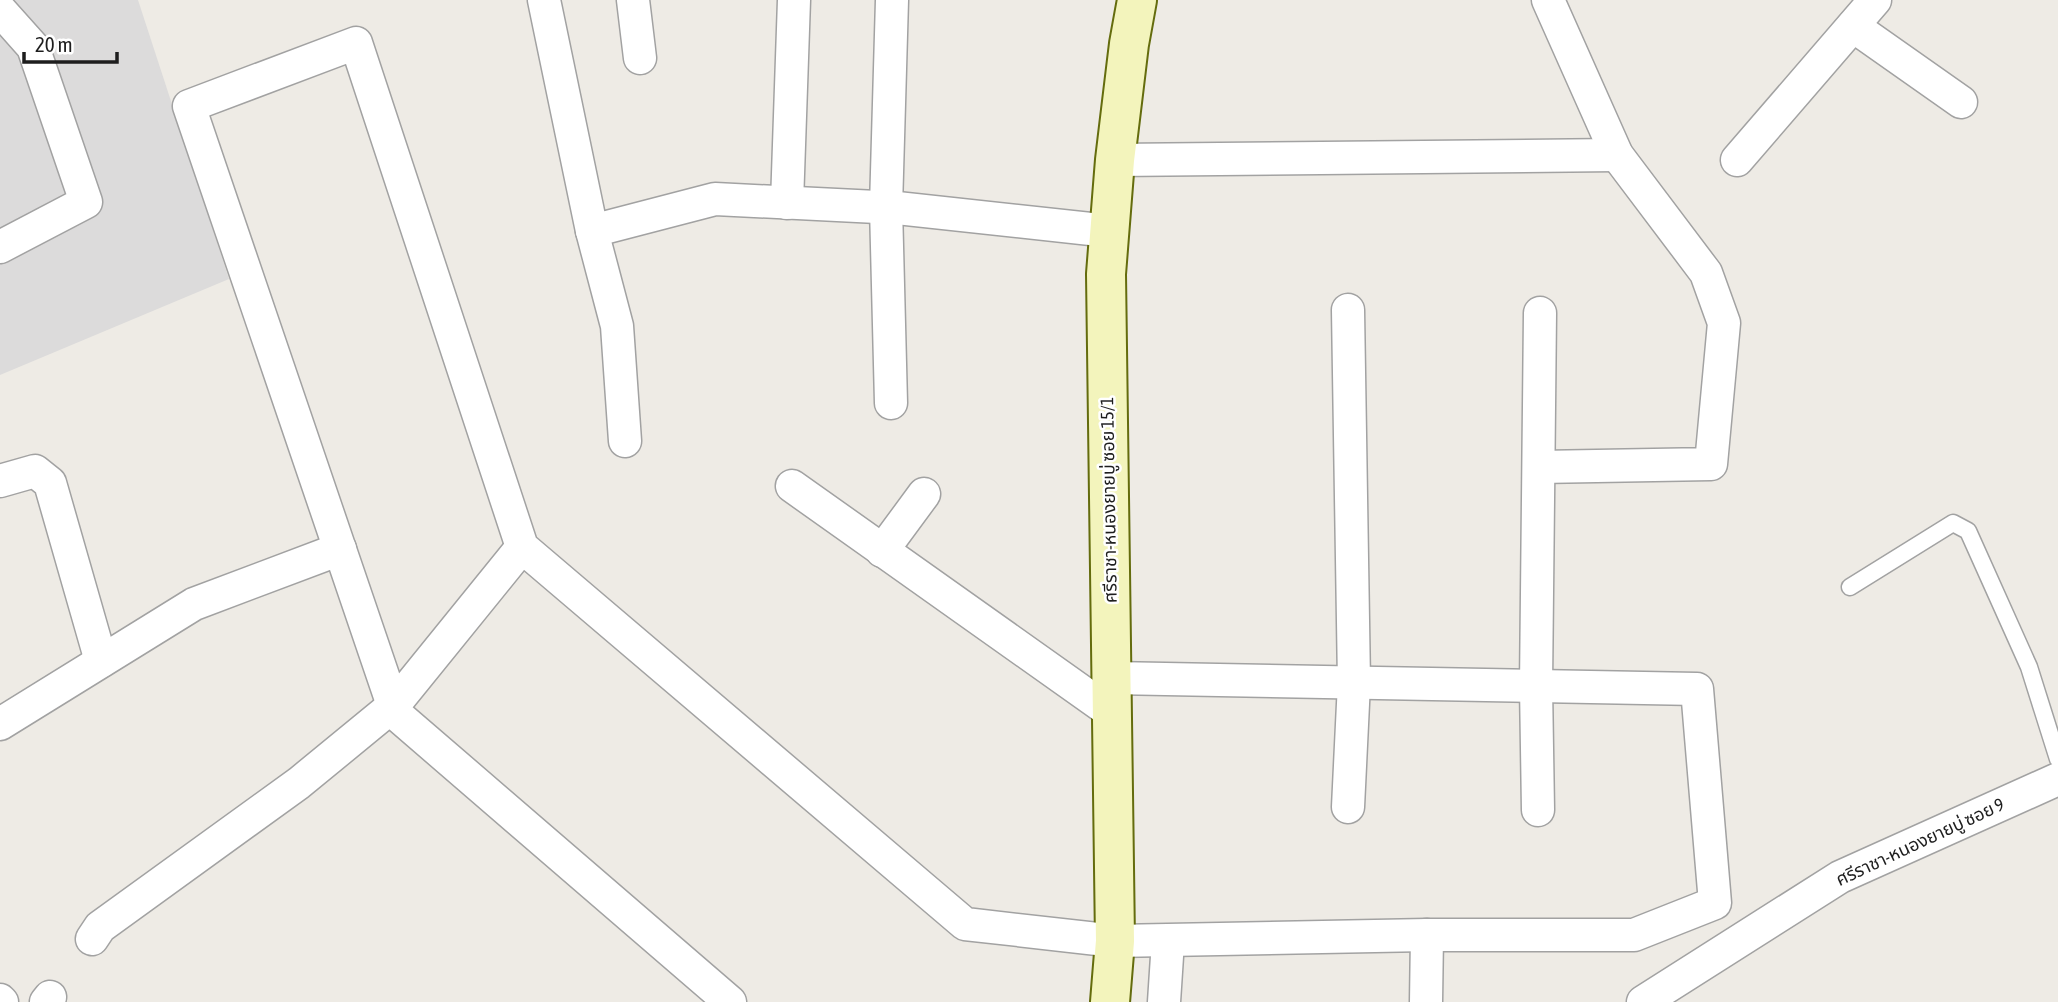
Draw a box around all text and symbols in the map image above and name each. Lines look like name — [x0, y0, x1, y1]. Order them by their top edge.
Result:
scale bar — [24, 21, 117, 65]
text: 20 m — [35, 32, 73, 56]
street label: ศรีราชา-หนองยายบู่ ซอย 15/1 — [1096, 397, 1123, 603]
street label: ศรีราชา-หนองยายบู่ ซอย 9 — [1832, 793, 2008, 892]

